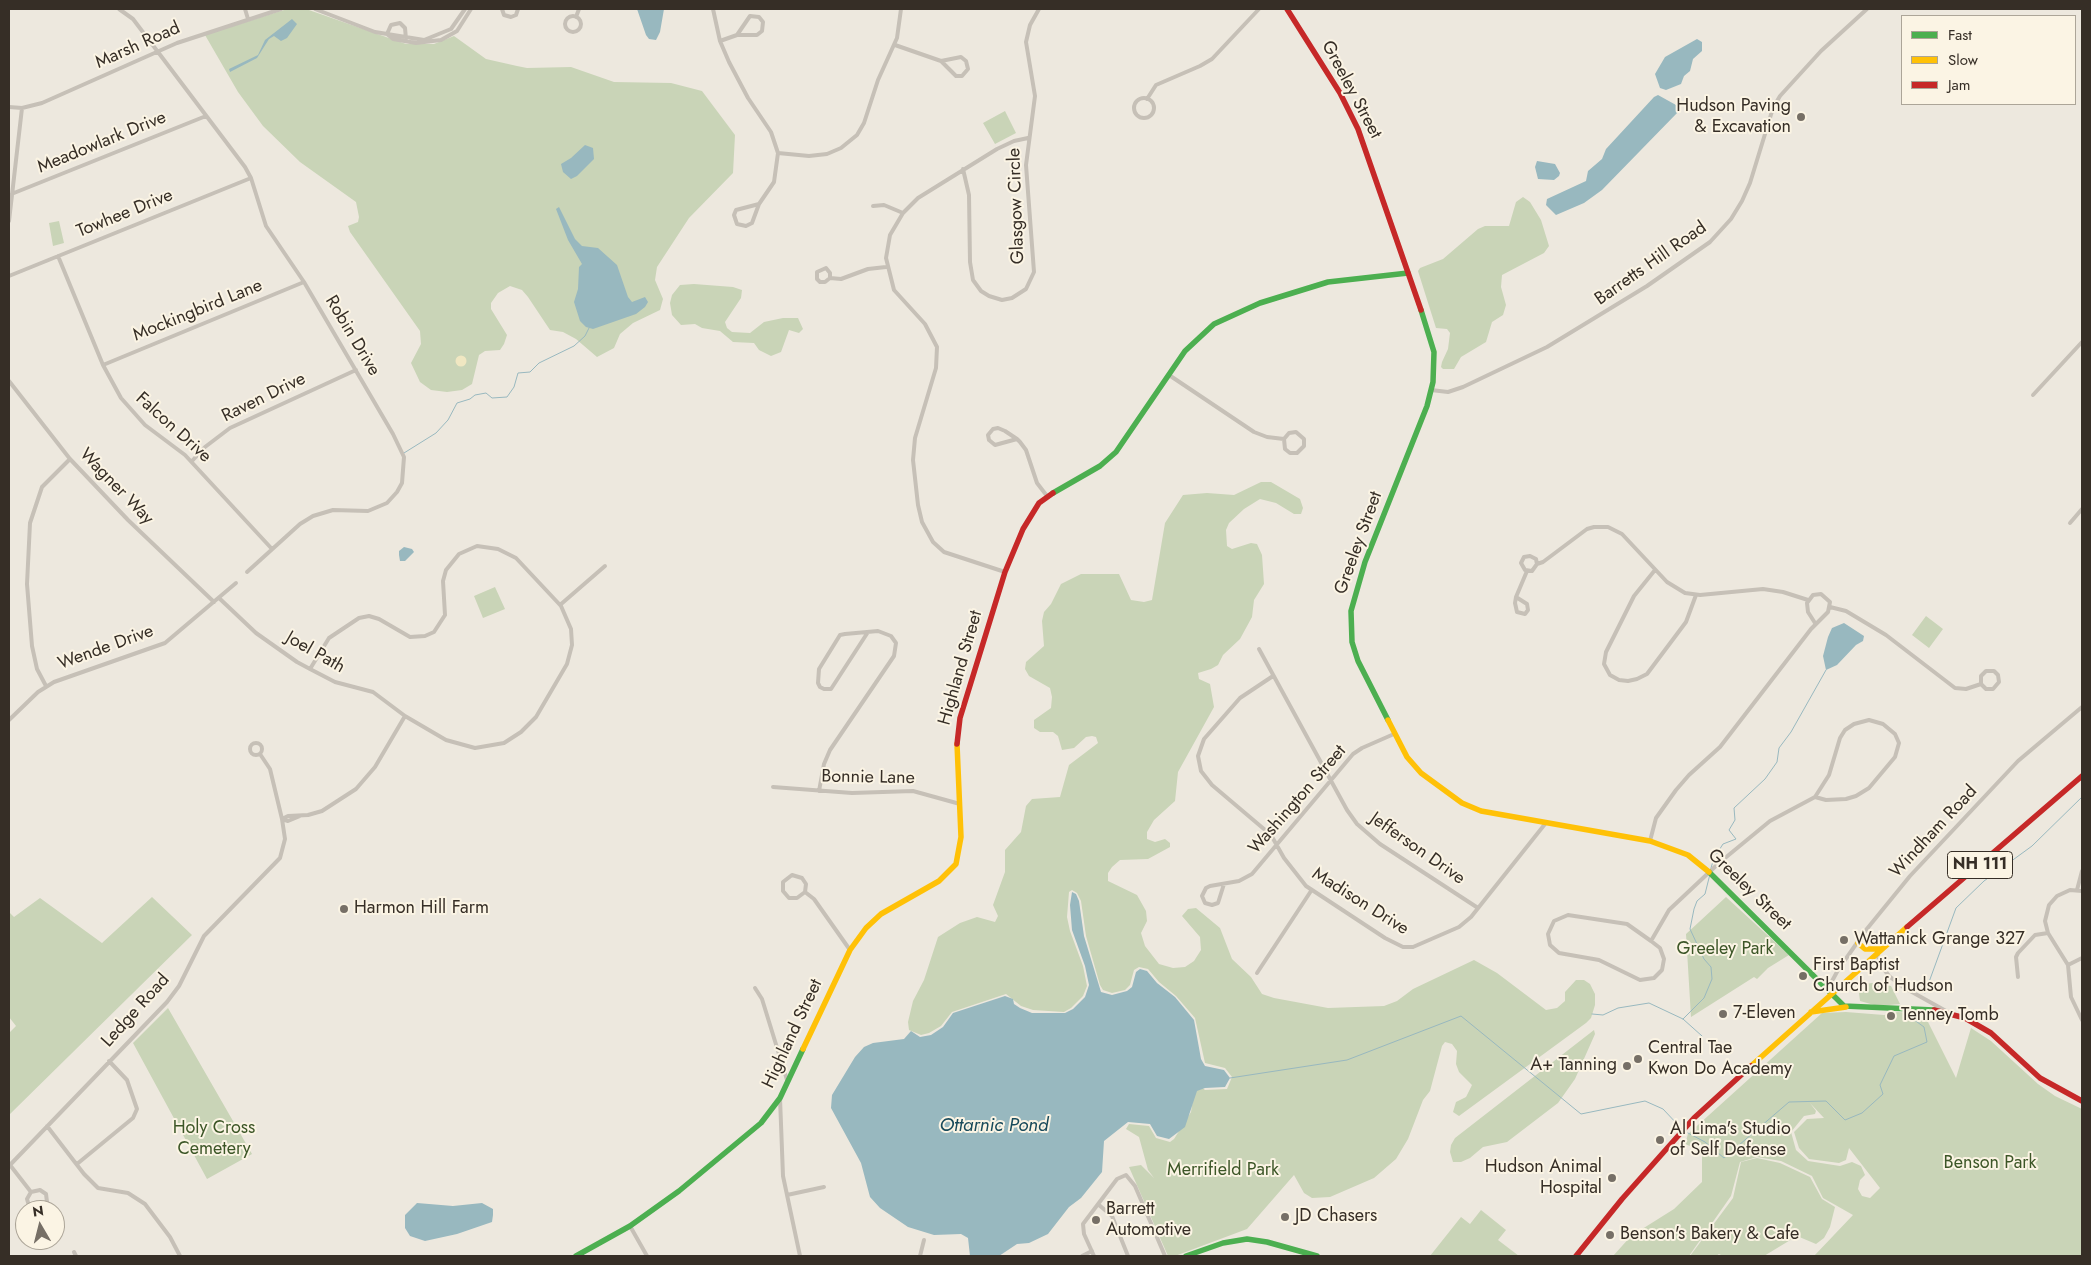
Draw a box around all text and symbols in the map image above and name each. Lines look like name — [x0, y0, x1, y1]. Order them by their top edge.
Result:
legend — [1901, 15, 2076, 105]
street label: Marsh Road — [92, 18, 184, 74]
text: Fast — [1948, 24, 1972, 46]
street label: Greeley Street — [1316, 37, 1386, 143]
text: Slow — [1948, 49, 1978, 71]
text: Jam — [1948, 74, 1971, 96]
place label: Hudson Paving & Excavation — [1676, 96, 1791, 138]
street label: Meadowlark Drive — [35, 107, 169, 179]
marker: Hudson Paving & Excavation — [1795, 111, 1807, 123]
street label: Glasgow Circle — [1004, 147, 1030, 265]
street label: Towhee Drive — [74, 185, 176, 243]
street label: Barretts Hill Road — [1591, 217, 1711, 311]
street label: Mockingbird Lane — [130, 275, 266, 347]
street label: Robin Drive — [320, 292, 384, 380]
street label: Raven Drive — [219, 368, 309, 428]
street label: Falcon Drive — [131, 388, 215, 468]
street label: Wagner Way — [74, 444, 158, 530]
street label: Greeley Street — [1330, 489, 1388, 597]
street label: Highland Street — [934, 608, 988, 728]
street label: Wende Drive — [55, 621, 157, 675]
street label: Joel Path — [282, 627, 348, 679]
street label: Washington Street — [1245, 741, 1351, 859]
street label: Bonnie Lane — [821, 766, 915, 790]
street label: Windham Road — [1886, 781, 1982, 883]
street label: Jefferson Drive — [1365, 808, 1469, 890]
street label: Greeley Street — [1703, 845, 1795, 935]
road number: NH 111 — [1948, 852, 2012, 878]
street label: Madison Drive — [1308, 864, 1412, 940]
place label: Harmon Hill Farm — [354, 898, 489, 920]
marker: Harmon Hill Farm — [338, 903, 350, 915]
place label: Wattanick Grange 327 — [1854, 929, 2025, 951]
marker: Wattanick Grange 327 — [1838, 934, 1850, 946]
park label: Greeley Park — [1677, 939, 1773, 961]
place label: First Baptist Church of Hudson — [1813, 955, 1953, 998]
street label: Ledge Road — [97, 970, 175, 1052]
marker: First Baptist Church of Hudson — [1797, 970, 1809, 982]
street label: Highland Street — [758, 976, 828, 1092]
place label: 7-Eleven — [1733, 1003, 1796, 1025]
place label: Tenney Tomb — [1901, 1005, 1999, 1027]
marker: 7-Eleven — [1717, 1008, 1729, 1020]
marker: Tenney Tomb — [1885, 1010, 1897, 1022]
place label: Central Tae Kwon Do Academy — [1648, 1038, 1792, 1080]
marker: Central Tae Kwon Do Academy — [1632, 1053, 1644, 1065]
place label: A+ Tanning — [1530, 1055, 1617, 1077]
marker: A+ Tanning — [1621, 1060, 1633, 1072]
water label: Ottarnic Pond — [939, 1115, 1049, 1137]
park label: Holy Cross Cemetery — [173, 1118, 255, 1160]
place label: Al Lima's Studio of Self Defense — [1670, 1119, 1791, 1162]
marker: Al Lima's Studio of Self Defense — [1654, 1134, 1666, 1146]
park label: Benson Park — [1944, 1153, 2036, 1175]
place label: Hudson Animal Hospital — [1485, 1157, 1602, 1200]
park label: Merrifield Park — [1167, 1160, 1279, 1182]
marker: Hudson Animal Hospital — [1606, 1172, 1618, 1184]
place label: Barrett Automotive — [1106, 1199, 1191, 1242]
north arrow — [15, 1200, 65, 1250]
text: N — [31, 1200, 45, 1222]
place label: JD Chasers — [1295, 1206, 1377, 1228]
marker: JD Chasers — [1279, 1211, 1291, 1223]
marker: Barrett Automotive — [1090, 1214, 1102, 1226]
place label: Benson's Bakery & Cafe — [1620, 1224, 1799, 1246]
marker: Benson's Bakery & Cafe — [1604, 1229, 1616, 1241]

